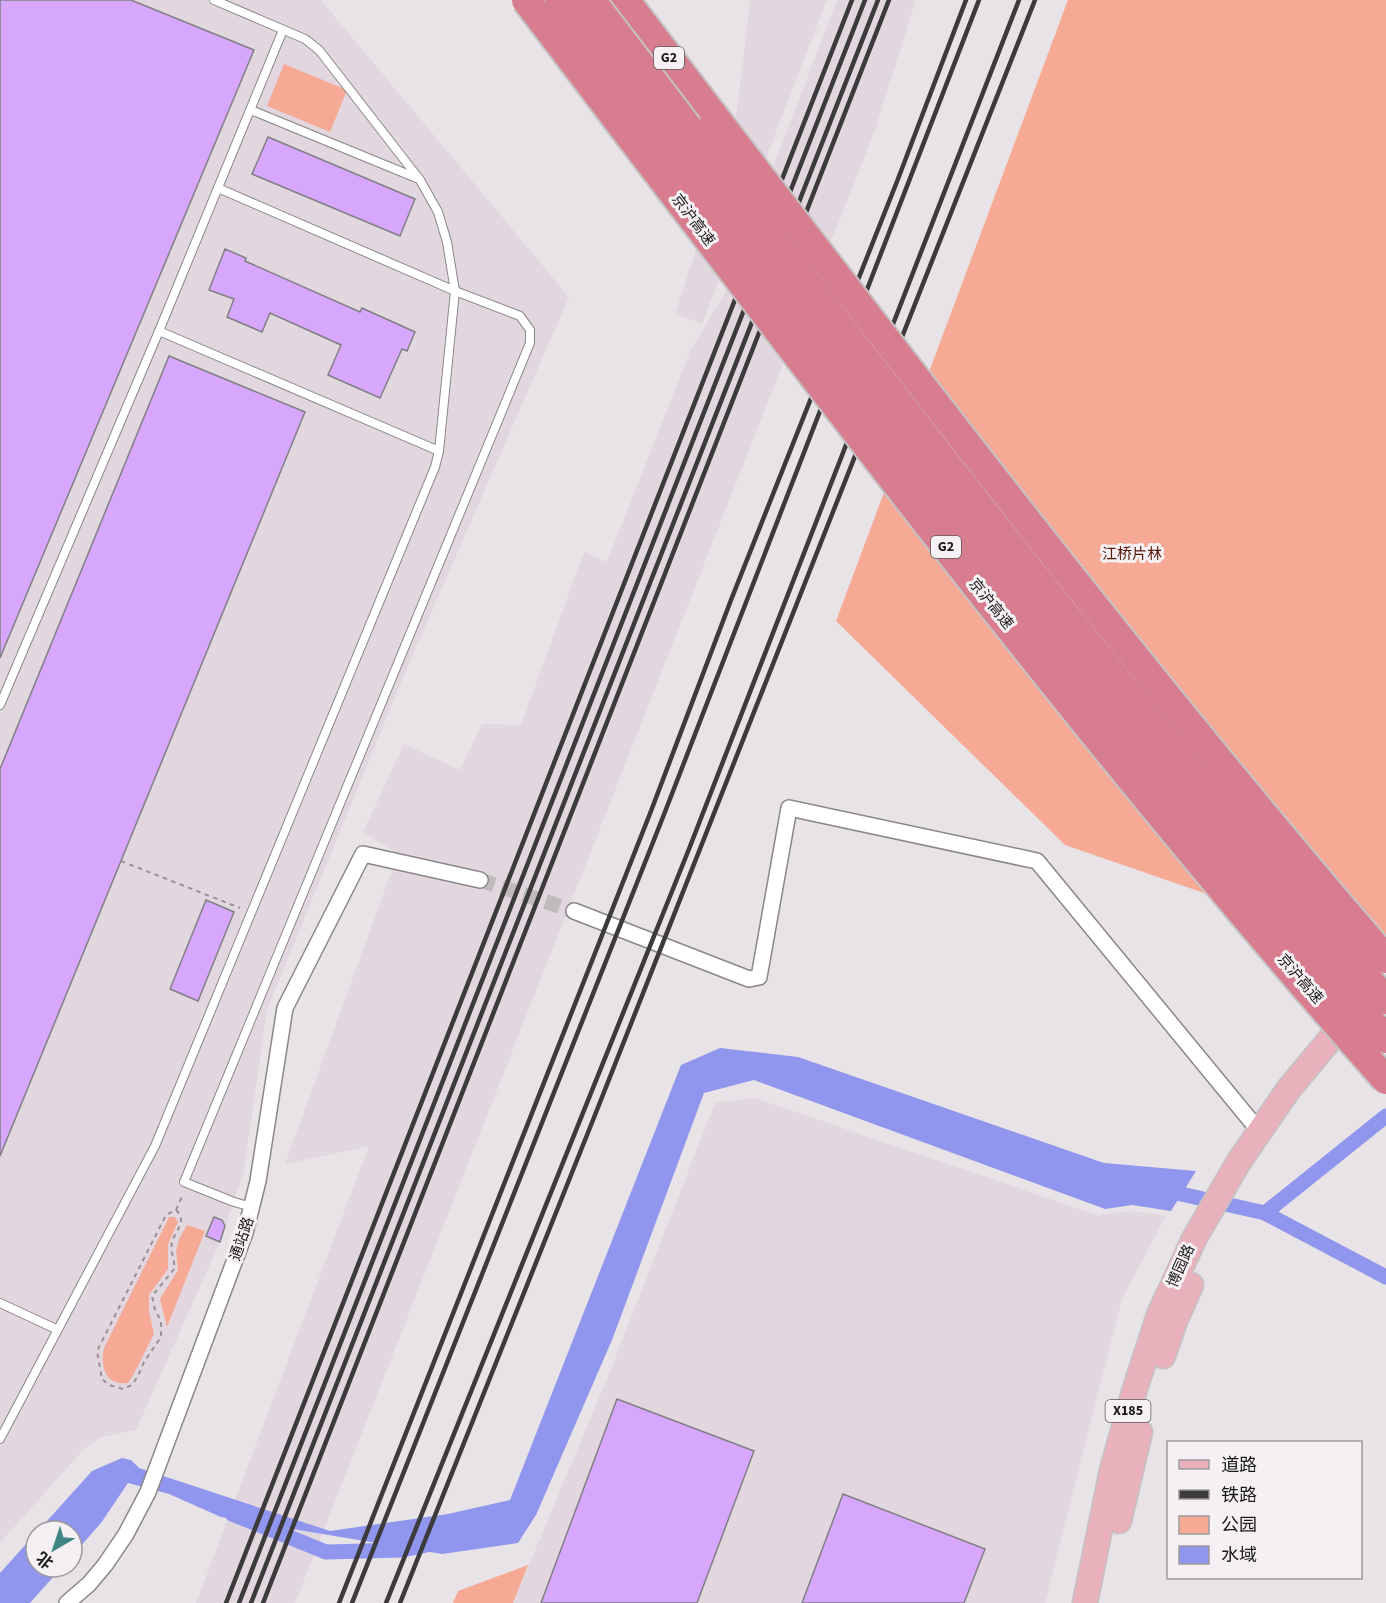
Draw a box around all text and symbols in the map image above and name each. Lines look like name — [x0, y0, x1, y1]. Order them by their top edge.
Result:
road number: G2 — [654, 47, 684, 69]
street label: 京沪高速 — [667, 190, 719, 250]
road number: G2 — [931, 536, 961, 558]
park label: 江桥片林 — [1102, 544, 1162, 565]
street label: 京沪高速 — [964, 574, 1018, 634]
street label: 京沪高速 — [1272, 949, 1328, 1009]
street label: 通站路 — [225, 1214, 259, 1264]
street label: 博园路 — [1162, 1241, 1200, 1291]
road number: X185 — [1106, 1400, 1150, 1422]
legend — [1167, 1441, 1362, 1579]
text: 道路 — [1221, 1453, 1257, 1478]
text: 铁路 — [1221, 1483, 1257, 1508]
text: 公园 — [1221, 1513, 1257, 1538]
north arrow — [24, 1519, 84, 1579]
text: 水域 — [1221, 1543, 1257, 1568]
text: 北 — [32, 1546, 58, 1573]

